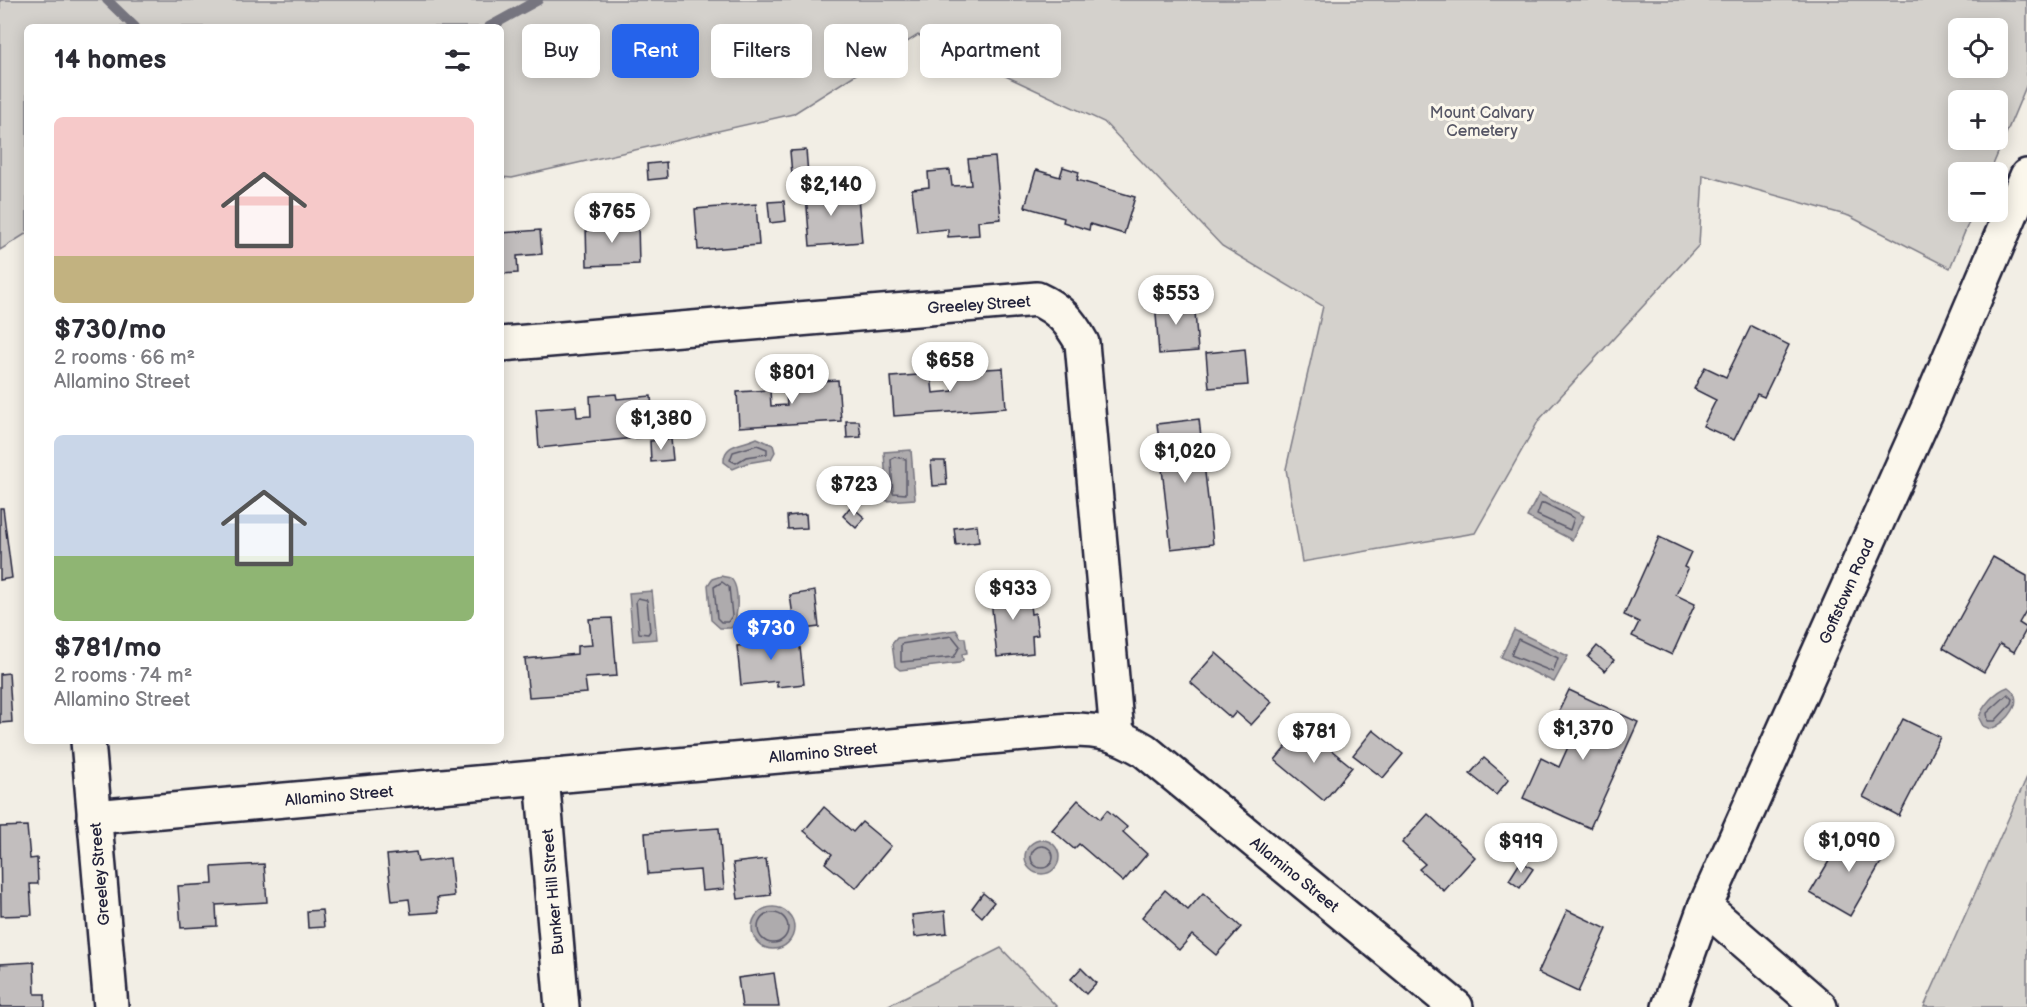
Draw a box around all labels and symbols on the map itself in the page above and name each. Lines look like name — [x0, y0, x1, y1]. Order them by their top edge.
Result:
park label: Mount Calvary Cemetery — [1430, 104, 1535, 141]
pin: $2,140 — [782, 166, 880, 217]
pin: $765 — [576, 193, 648, 244]
pin: $553 — [1140, 275, 1212, 326]
street label: Greeley Street — [927, 292, 1031, 319]
pin: $658 — [914, 342, 986, 393]
pin: $801 — [756, 354, 828, 405]
pin: $1,380 — [612, 400, 710, 451]
pin: $1,020 — [1136, 433, 1234, 484]
pin: $723 — [818, 466, 890, 517]
street label: Goffstown Road — [1816, 536, 1879, 647]
pin: $933 — [977, 570, 1049, 621]
pin: $730 — [735, 610, 807, 661]
pin: $1,370 — [1534, 710, 1632, 761]
pin: $781 — [1278, 713, 1350, 764]
street label: Allamino Street — [768, 739, 878, 768]
street label: Allamino Street — [284, 782, 394, 811]
street label: Greeley Street — [87, 821, 114, 926]
pin: $1,090 — [1800, 822, 1898, 873]
pin: $919 — [1485, 823, 1557, 874]
street label: Bunker Hill Street — [539, 828, 568, 956]
street label: Allamino Street — [1246, 834, 1342, 917]

